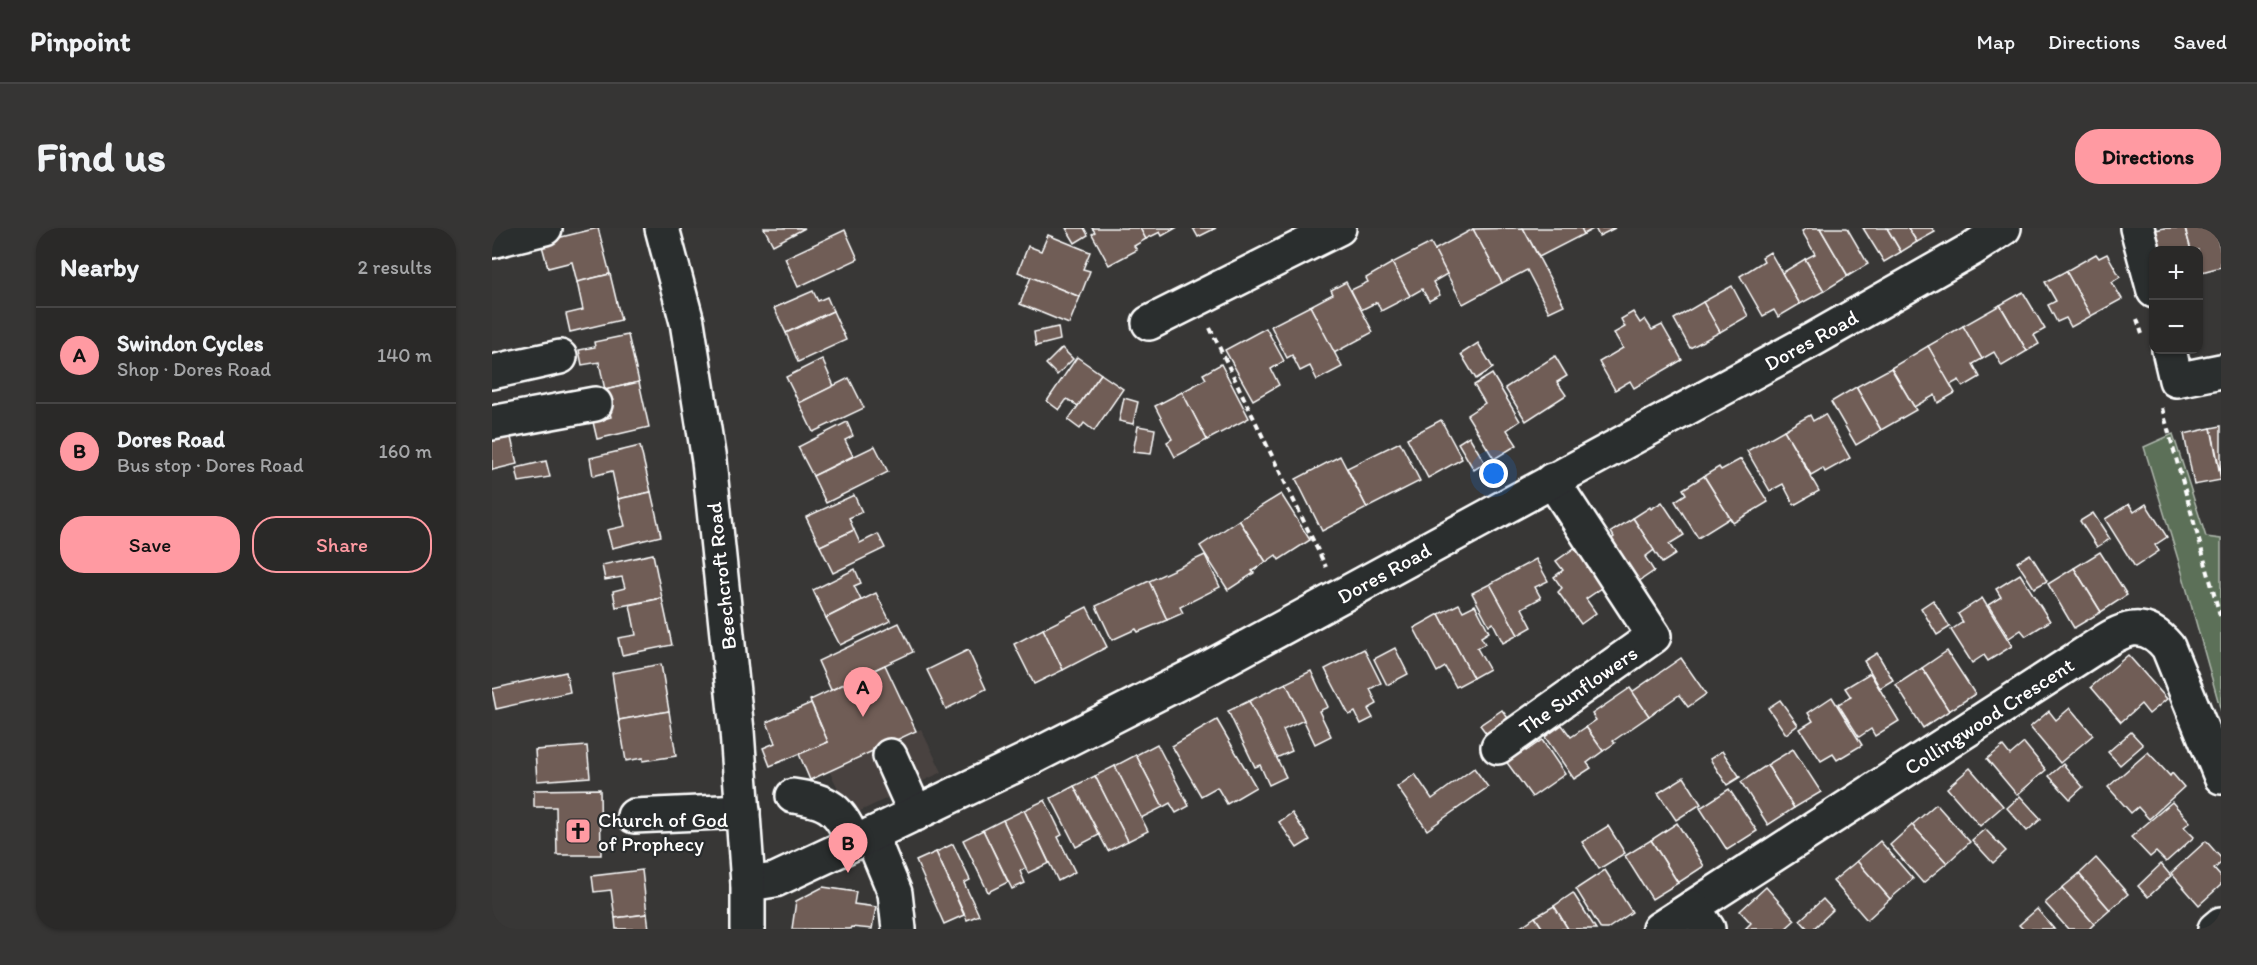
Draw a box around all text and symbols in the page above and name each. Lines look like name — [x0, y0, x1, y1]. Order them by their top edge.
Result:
text: Pinpoint — [30, 24, 131, 58]
text: Map — [1977, 29, 2015, 54]
text: Directions — [2048, 29, 2140, 54]
text: Saved — [2173, 29, 2227, 54]
button: Directions — [2075, 129, 2221, 184]
text: Find us — [36, 131, 166, 182]
map controls — [2149, 246, 2203, 354]
button: + — [2149, 246, 2203, 300]
text: Nearby — [60, 251, 139, 283]
text: 2 results — [358, 255, 432, 279]
button: − — [2149, 300, 2203, 354]
street label: Dores Road — [1760, 304, 1863, 376]
text: Swindon Cycles — [117, 330, 264, 357]
text: A — [73, 343, 86, 367]
text: 140 m — [377, 343, 432, 367]
text: Shop · Dores Road — [117, 357, 271, 381]
text: Dores Road — [117, 426, 225, 453]
text: B — [73, 439, 86, 463]
text: 160 m — [379, 439, 432, 463]
text: Bus stop · Dores Road — [117, 453, 304, 477]
your location — [1479, 459, 1508, 488]
street label: Beechcroft Road — [701, 501, 741, 651]
button: Save — [60, 516, 240, 573]
button: Share — [252, 516, 432, 573]
street label: Dores Road — [1333, 537, 1436, 609]
street label: The Sunflowers — [1514, 640, 1642, 740]
street label: Collingwood Crescent — [1900, 652, 2078, 780]
pin: A — [844, 668, 883, 717]
place label: Church of God of Prophecy — [598, 807, 729, 856]
church icon: Church of God of Prophecy — [563, 816, 593, 846]
pin: B — [828, 824, 868, 873]

